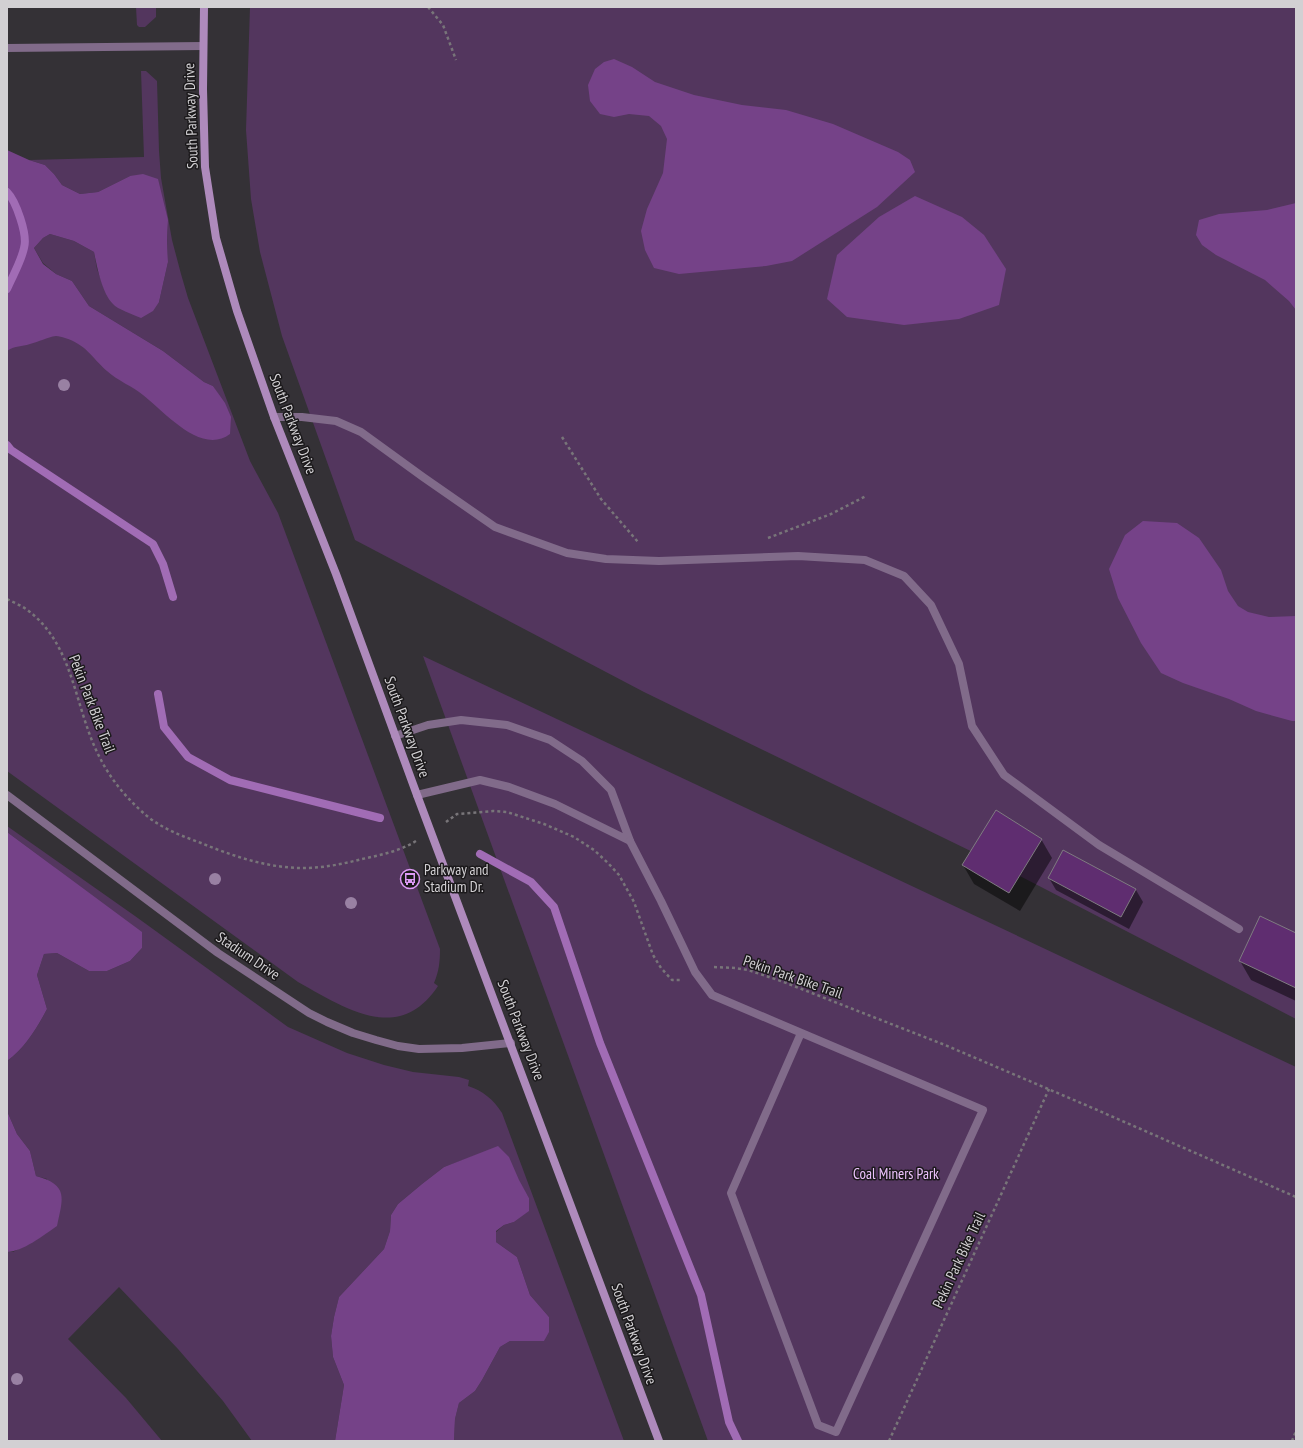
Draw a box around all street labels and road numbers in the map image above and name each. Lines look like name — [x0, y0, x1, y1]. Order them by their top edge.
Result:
street label: South Parkway Drive — [179, 63, 202, 169]
street label: South Parkway Drive — [266, 371, 321, 477]
street label: Pekin Park Bike Trail — [65, 652, 120, 756]
street label: South Parkway Drive — [380, 674, 435, 780]
street label: Stadium Drive — [213, 927, 284, 984]
street label: Pekin Park Bike Trail — [741, 951, 846, 1003]
street label: South Parkway Drive — [494, 977, 549, 1083]
street label: Pekin Park Bike Trail — [928, 1208, 989, 1311]
street label: South Parkway Drive — [607, 1281, 662, 1387]

